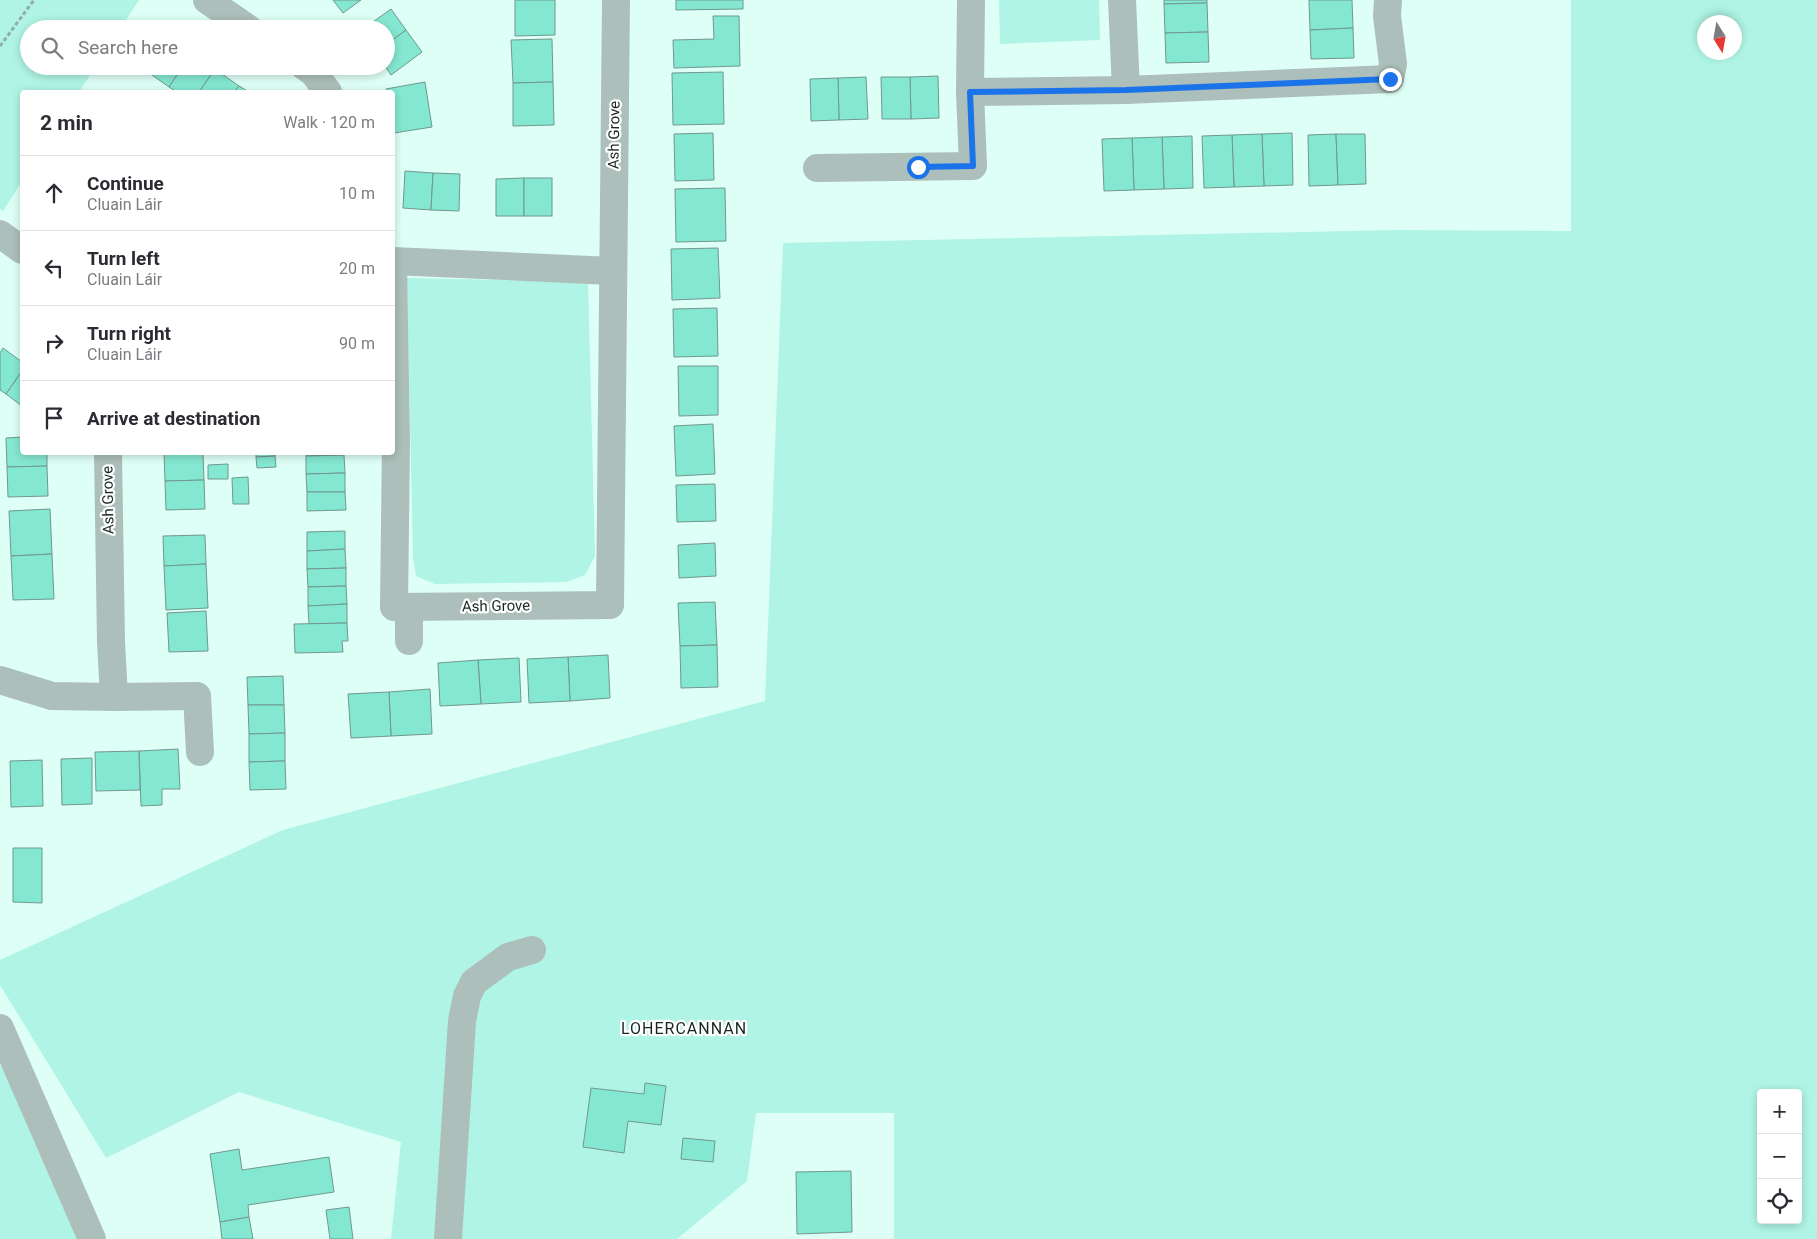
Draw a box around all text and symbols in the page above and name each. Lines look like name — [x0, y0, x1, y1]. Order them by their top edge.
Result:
north arrow — [1697, 15, 1742, 60]
search box — [20, 20, 395, 75]
icon: search — [38, 34, 66, 62]
text: Search here — [78, 36, 178, 59]
route end — [1379, 68, 1402, 91]
street label: Ash Grove — [604, 101, 624, 169]
text: 2 min — [40, 111, 93, 135]
text: Walk · 120 m — [283, 113, 375, 132]
route start — [907, 156, 930, 179]
text: Continue — [87, 172, 164, 195]
icon: ahead — [40, 179, 68, 207]
text: 10 m — [339, 184, 375, 203]
text: Cluain Láir — [87, 195, 162, 214]
text: Turn left — [87, 247, 160, 270]
icon: left — [40, 254, 68, 282]
text: 20 m — [339, 259, 375, 278]
text: Cluain Láir — [87, 270, 162, 289]
text: Turn right — [87, 322, 171, 345]
icon: right — [40, 329, 68, 357]
text: 90 m — [339, 334, 375, 353]
text: Cluain Láir — [87, 345, 162, 364]
icon: arrive — [40, 404, 68, 432]
text: Arrive at destination — [87, 407, 260, 430]
street label: Ash Grove — [98, 466, 118, 534]
street label: Ash Grove — [462, 596, 530, 616]
district label: LOHERCANNAN — [621, 1019, 747, 1038]
map controls — [1757, 1089, 1802, 1224]
button: + — [1757, 1089, 1802, 1134]
button: − — [1757, 1134, 1802, 1179]
button: locate — [1757, 1179, 1802, 1224]

